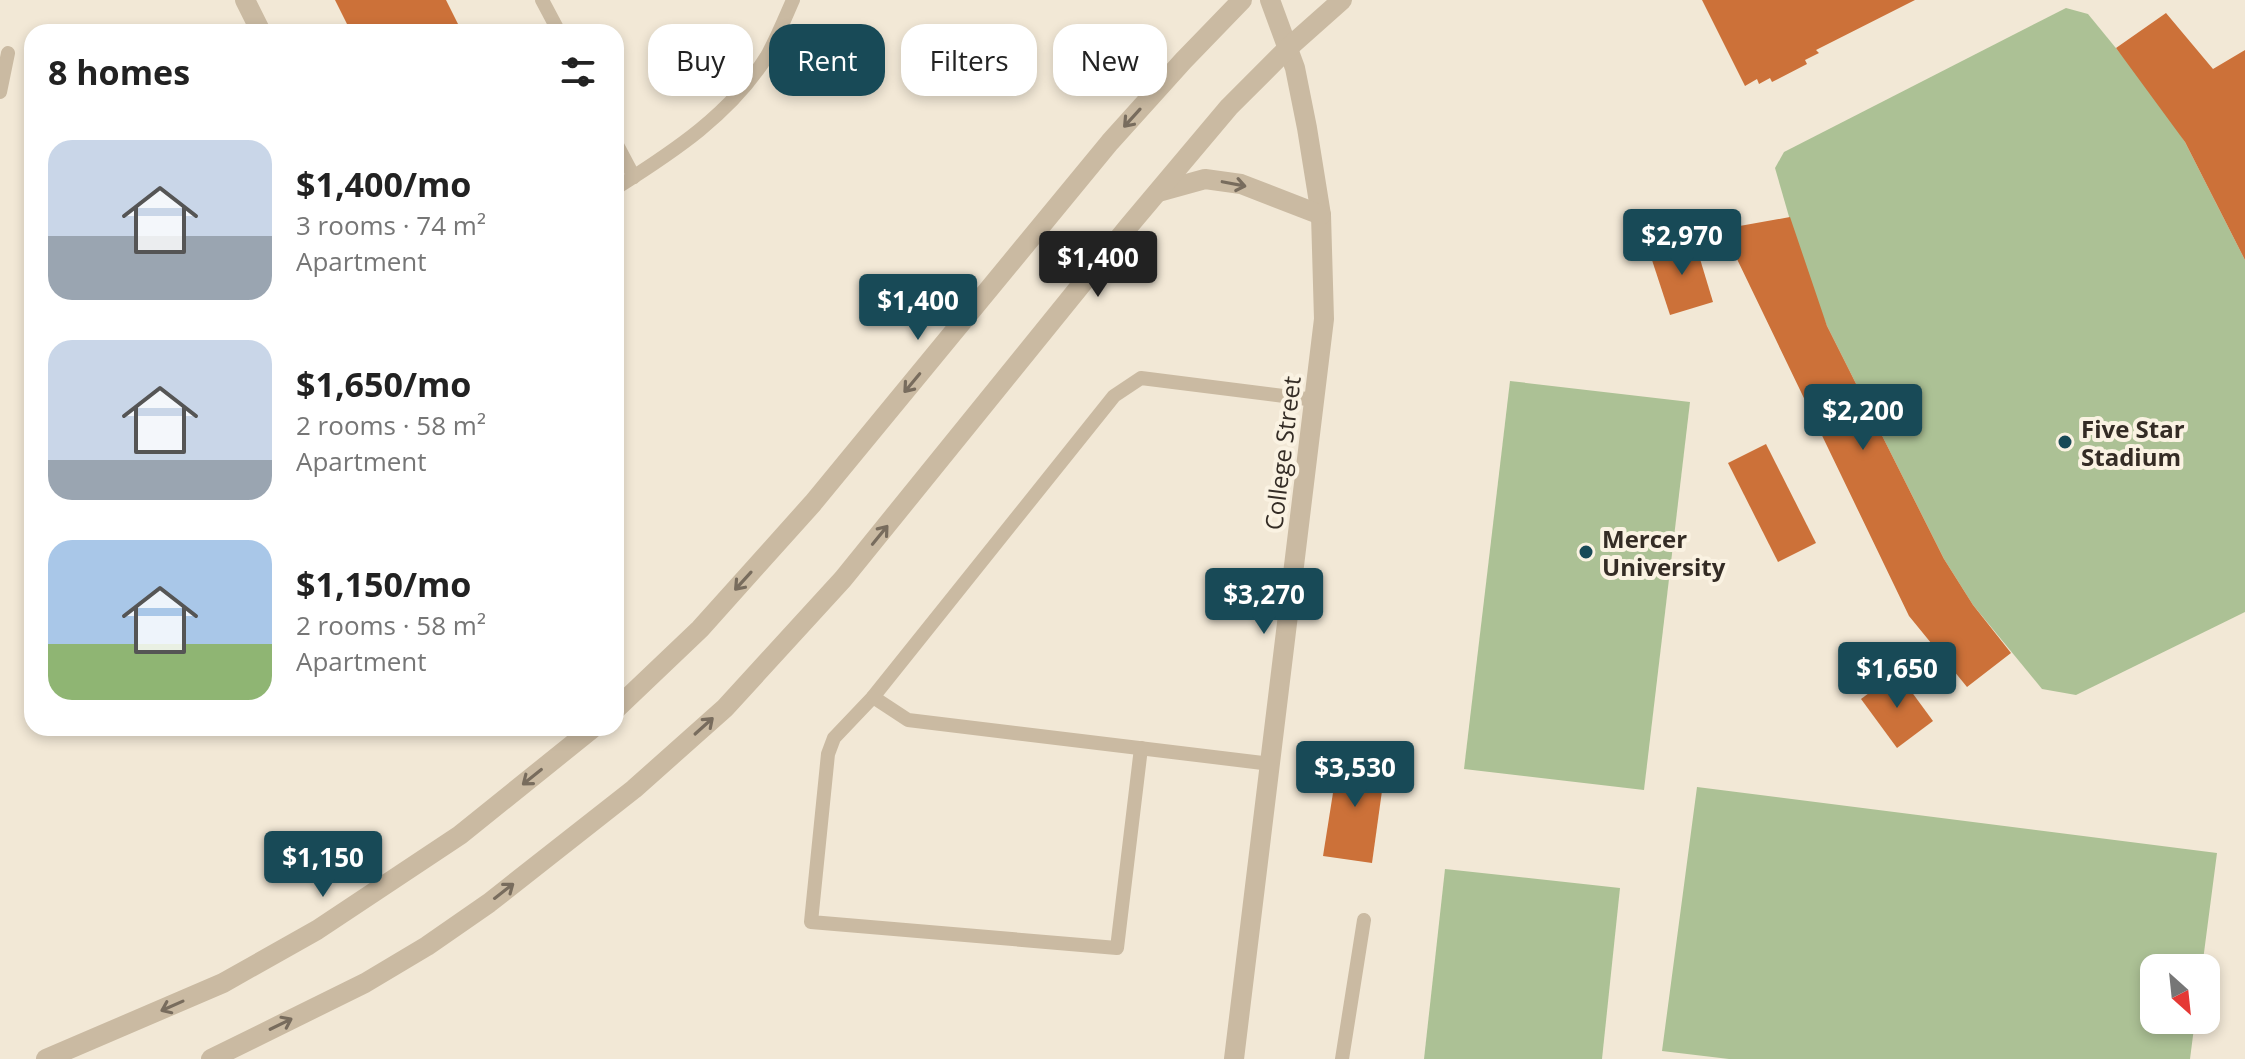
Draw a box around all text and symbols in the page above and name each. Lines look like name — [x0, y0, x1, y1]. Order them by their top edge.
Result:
chip: Buy — [648, 24, 753, 96]
chip: Rent — [769, 24, 885, 96]
chip: Filters — [901, 24, 1037, 96]
chip: New — [1053, 24, 1167, 96]
text: 8 homes — [48, 49, 190, 95]
icon: filters — [556, 50, 600, 94]
one-way arrow — [1123, 108, 1141, 128]
text: $1,400/mo — [296, 161, 471, 207]
icon: home — [112, 172, 208, 268]
one-way arrow — [1221, 177, 1246, 192]
text: 3 rooms · 74 m² — [296, 207, 486, 243]
pin: $2,970 — [1617, 209, 1747, 277]
text: $2,970 — [1641, 217, 1723, 253]
pin: $1,400 — [1033, 231, 1163, 299]
text: $1,400 — [1057, 239, 1139, 275]
text: Apartment — [296, 243, 427, 279]
pin: $1,400 — [853, 274, 983, 342]
text: $1,400 — [877, 282, 959, 318]
text: $1,650/mo — [296, 361, 471, 407]
icon: home — [112, 372, 208, 468]
one-way arrow — [903, 372, 921, 393]
street label: College Street — [1256, 374, 1308, 532]
pin: $2,200 — [1798, 384, 1928, 452]
text: $2,200 — [1822, 392, 1904, 428]
text: 2 rooms · 58 m² — [296, 407, 486, 443]
place label: Five Star Stadium — [2081, 412, 2185, 473]
marker: Five Star Stadium — [2056, 433, 2074, 451]
text: Apartment — [296, 443, 427, 479]
place label: Mercer University — [1602, 522, 1726, 583]
one-way arrow — [870, 524, 888, 545]
marker: Mercer University — [1577, 543, 1595, 561]
text: $1,150/mo — [296, 561, 471, 607]
pin: $3,270 — [1199, 568, 1329, 636]
one-way arrow — [735, 570, 753, 590]
icon: home — [112, 572, 208, 668]
text: $3,270 — [1223, 576, 1305, 612]
text: 2 rooms · 58 m² — [296, 607, 486, 643]
pin: $1,650 — [1832, 642, 1962, 710]
text: Apartment — [296, 643, 427, 679]
text: $1,650 — [1856, 650, 1938, 686]
one-way arrow — [694, 717, 714, 735]
pin: $3,530 — [1290, 741, 1420, 809]
text: $3,530 — [1314, 749, 1396, 785]
one-way arrow — [522, 768, 543, 786]
pin: $1,150 — [258, 831, 388, 899]
text: $1,150 — [282, 839, 364, 875]
one-way arrow — [493, 883, 514, 900]
north arrow — [2140, 954, 2220, 1034]
map controls — [2140, 954, 2220, 1034]
one-way arrow — [160, 999, 185, 1014]
one-way arrow — [269, 1016, 292, 1031]

